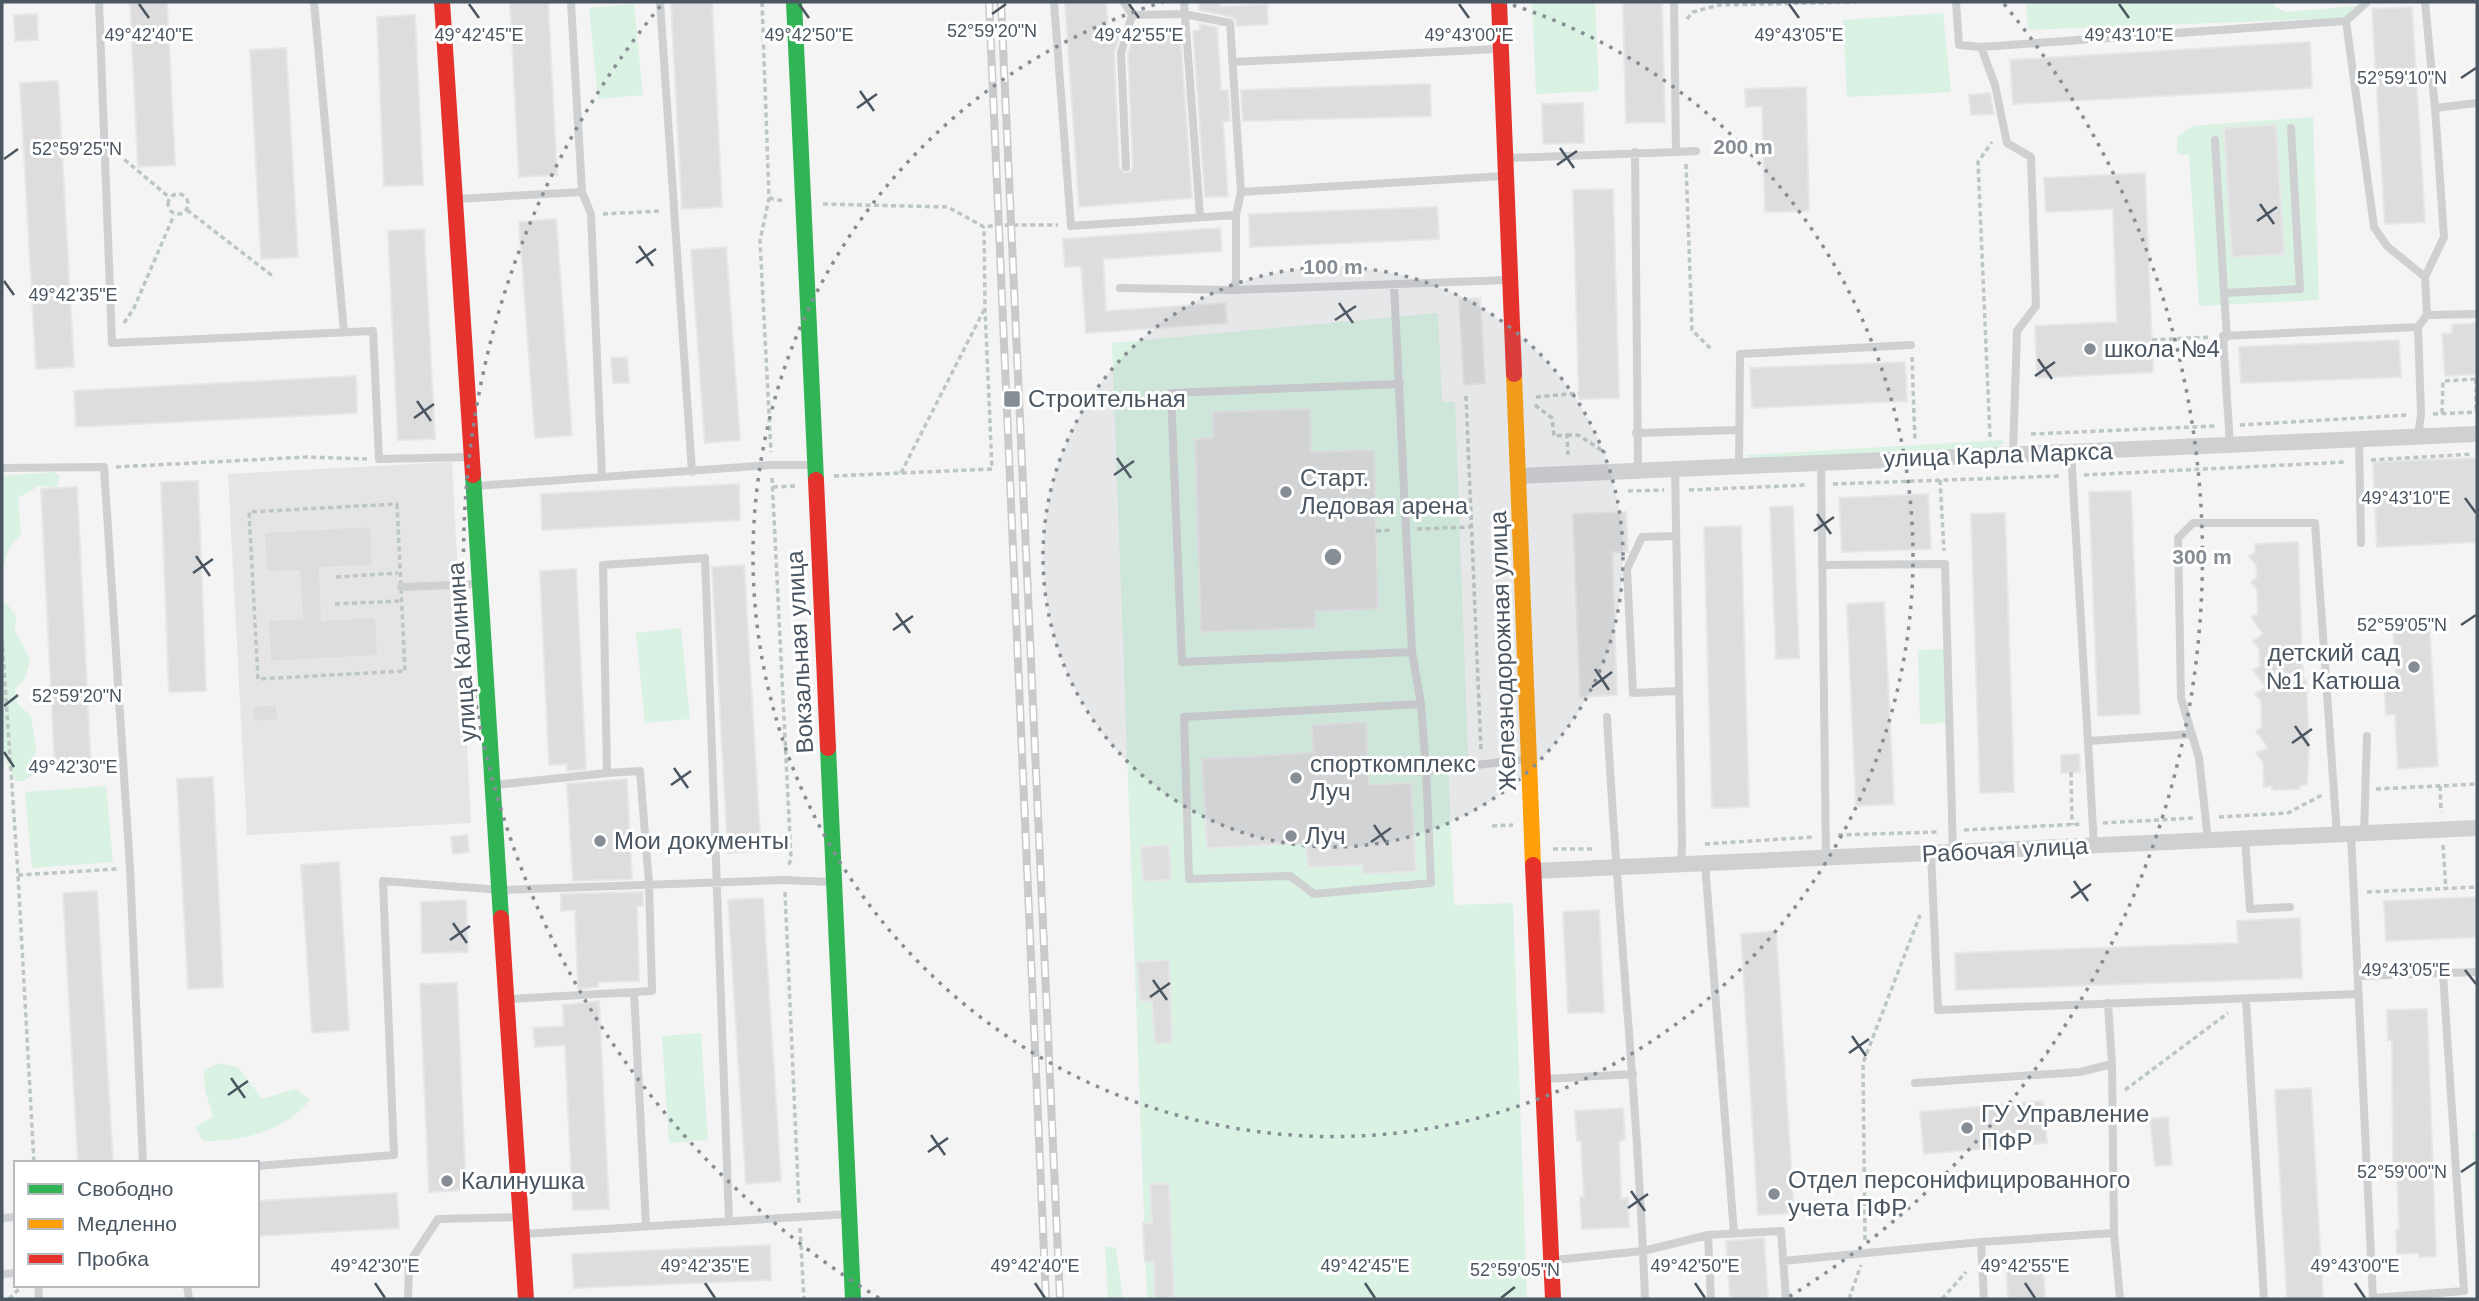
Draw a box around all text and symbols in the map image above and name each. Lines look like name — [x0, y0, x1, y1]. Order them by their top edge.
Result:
text: 52°59'20"N — [947, 21, 1037, 41]
text: 49°42'40"E — [104, 25, 194, 45]
text: 49°42'45"E — [434, 25, 524, 45]
text: 49°42'50"E — [764, 25, 854, 45]
text: 49°42'55"E — [1094, 25, 1184, 45]
text: 49°43'00"E — [1424, 25, 1514, 45]
text: 49°43'05"E — [1754, 25, 1844, 45]
text: 49°43'10"E — [2084, 25, 2174, 45]
text: 52°59'10"N — [2357, 68, 2447, 88]
text: 200 m — [1713, 135, 1773, 158]
text: 52°59'25"N — [32, 139, 122, 159]
text: 100 m — [1303, 255, 1363, 278]
text: 49°42'35"E — [28, 285, 118, 305]
place label: школа №4 — [2104, 335, 2220, 362]
marker: школа №4 — [2082, 341, 2098, 357]
place label: Строительная — [1028, 385, 1186, 412]
marker: Строительная — [1002, 389, 1022, 409]
street label: улица Карла Маркса — [1883, 437, 2114, 472]
place label: Старт. Ледовая арена — [1300, 464, 1469, 519]
marker: Старт. Ледовая арена — [1278, 484, 1294, 500]
text: 49°43'10"E — [2361, 488, 2451, 508]
street label: Железнодорожная улица — [1484, 510, 1521, 792]
centre of rings — [1321, 545, 1345, 569]
text: 300 m — [2172, 545, 2232, 568]
street label: Вокзальная улица — [781, 549, 818, 754]
street label: улица Калинина — [442, 560, 481, 743]
text: 52°59'05"N — [2357, 615, 2447, 635]
place label: детский сад №1 Катюша — [2266, 639, 2401, 694]
marker: детский сад №1 Катюша — [2406, 659, 2422, 675]
text: 52°59'20"N — [32, 686, 122, 706]
place label: спорткомплекс Луч — [1310, 750, 1476, 805]
text: 49°42'30"E — [28, 757, 118, 777]
marker: спорткомплекс Луч — [1288, 770, 1304, 786]
place label: Луч — [1305, 822, 1346, 849]
place label: Мои документы — [614, 827, 789, 854]
marker: Луч — [1283, 828, 1299, 844]
street label: Рабочая улица — [1921, 832, 2090, 867]
marker: Мои документы — [592, 833, 608, 849]
text: 49°43'05"E — [2361, 960, 2451, 980]
place label: ГУ Управление ПФР — [1981, 1100, 2149, 1155]
marker: ГУ Управление ПФР — [1959, 1120, 1975, 1136]
legend — [14, 1161, 259, 1287]
text: 52°59'00"N — [2357, 1162, 2447, 1182]
place label: Отдел персонифицированного учета ПФР — [1788, 1166, 2130, 1221]
place label: Калинушка — [461, 1167, 585, 1194]
marker: Калинушка — [439, 1173, 455, 1189]
text: Свободно — [77, 1177, 174, 1200]
marker: Отдел персонифицированного учета ПФР — [1766, 1186, 1782, 1202]
text: Медленно — [77, 1212, 177, 1235]
text: Пробка — [77, 1247, 149, 1270]
text: 49°42'30"E — [330, 1256, 420, 1276]
text: 49°42'35"E — [660, 1256, 750, 1276]
text: 49°42'40"E — [990, 1256, 1080, 1276]
text: 49°42'45"E — [1320, 1256, 1410, 1276]
text: 49°42'50"E — [1650, 1256, 1740, 1276]
text: 49°42'55"E — [1980, 1256, 2070, 1276]
text: 49°43'00"E — [2310, 1256, 2400, 1276]
text: 52°59'05"N — [1470, 1260, 1560, 1280]

